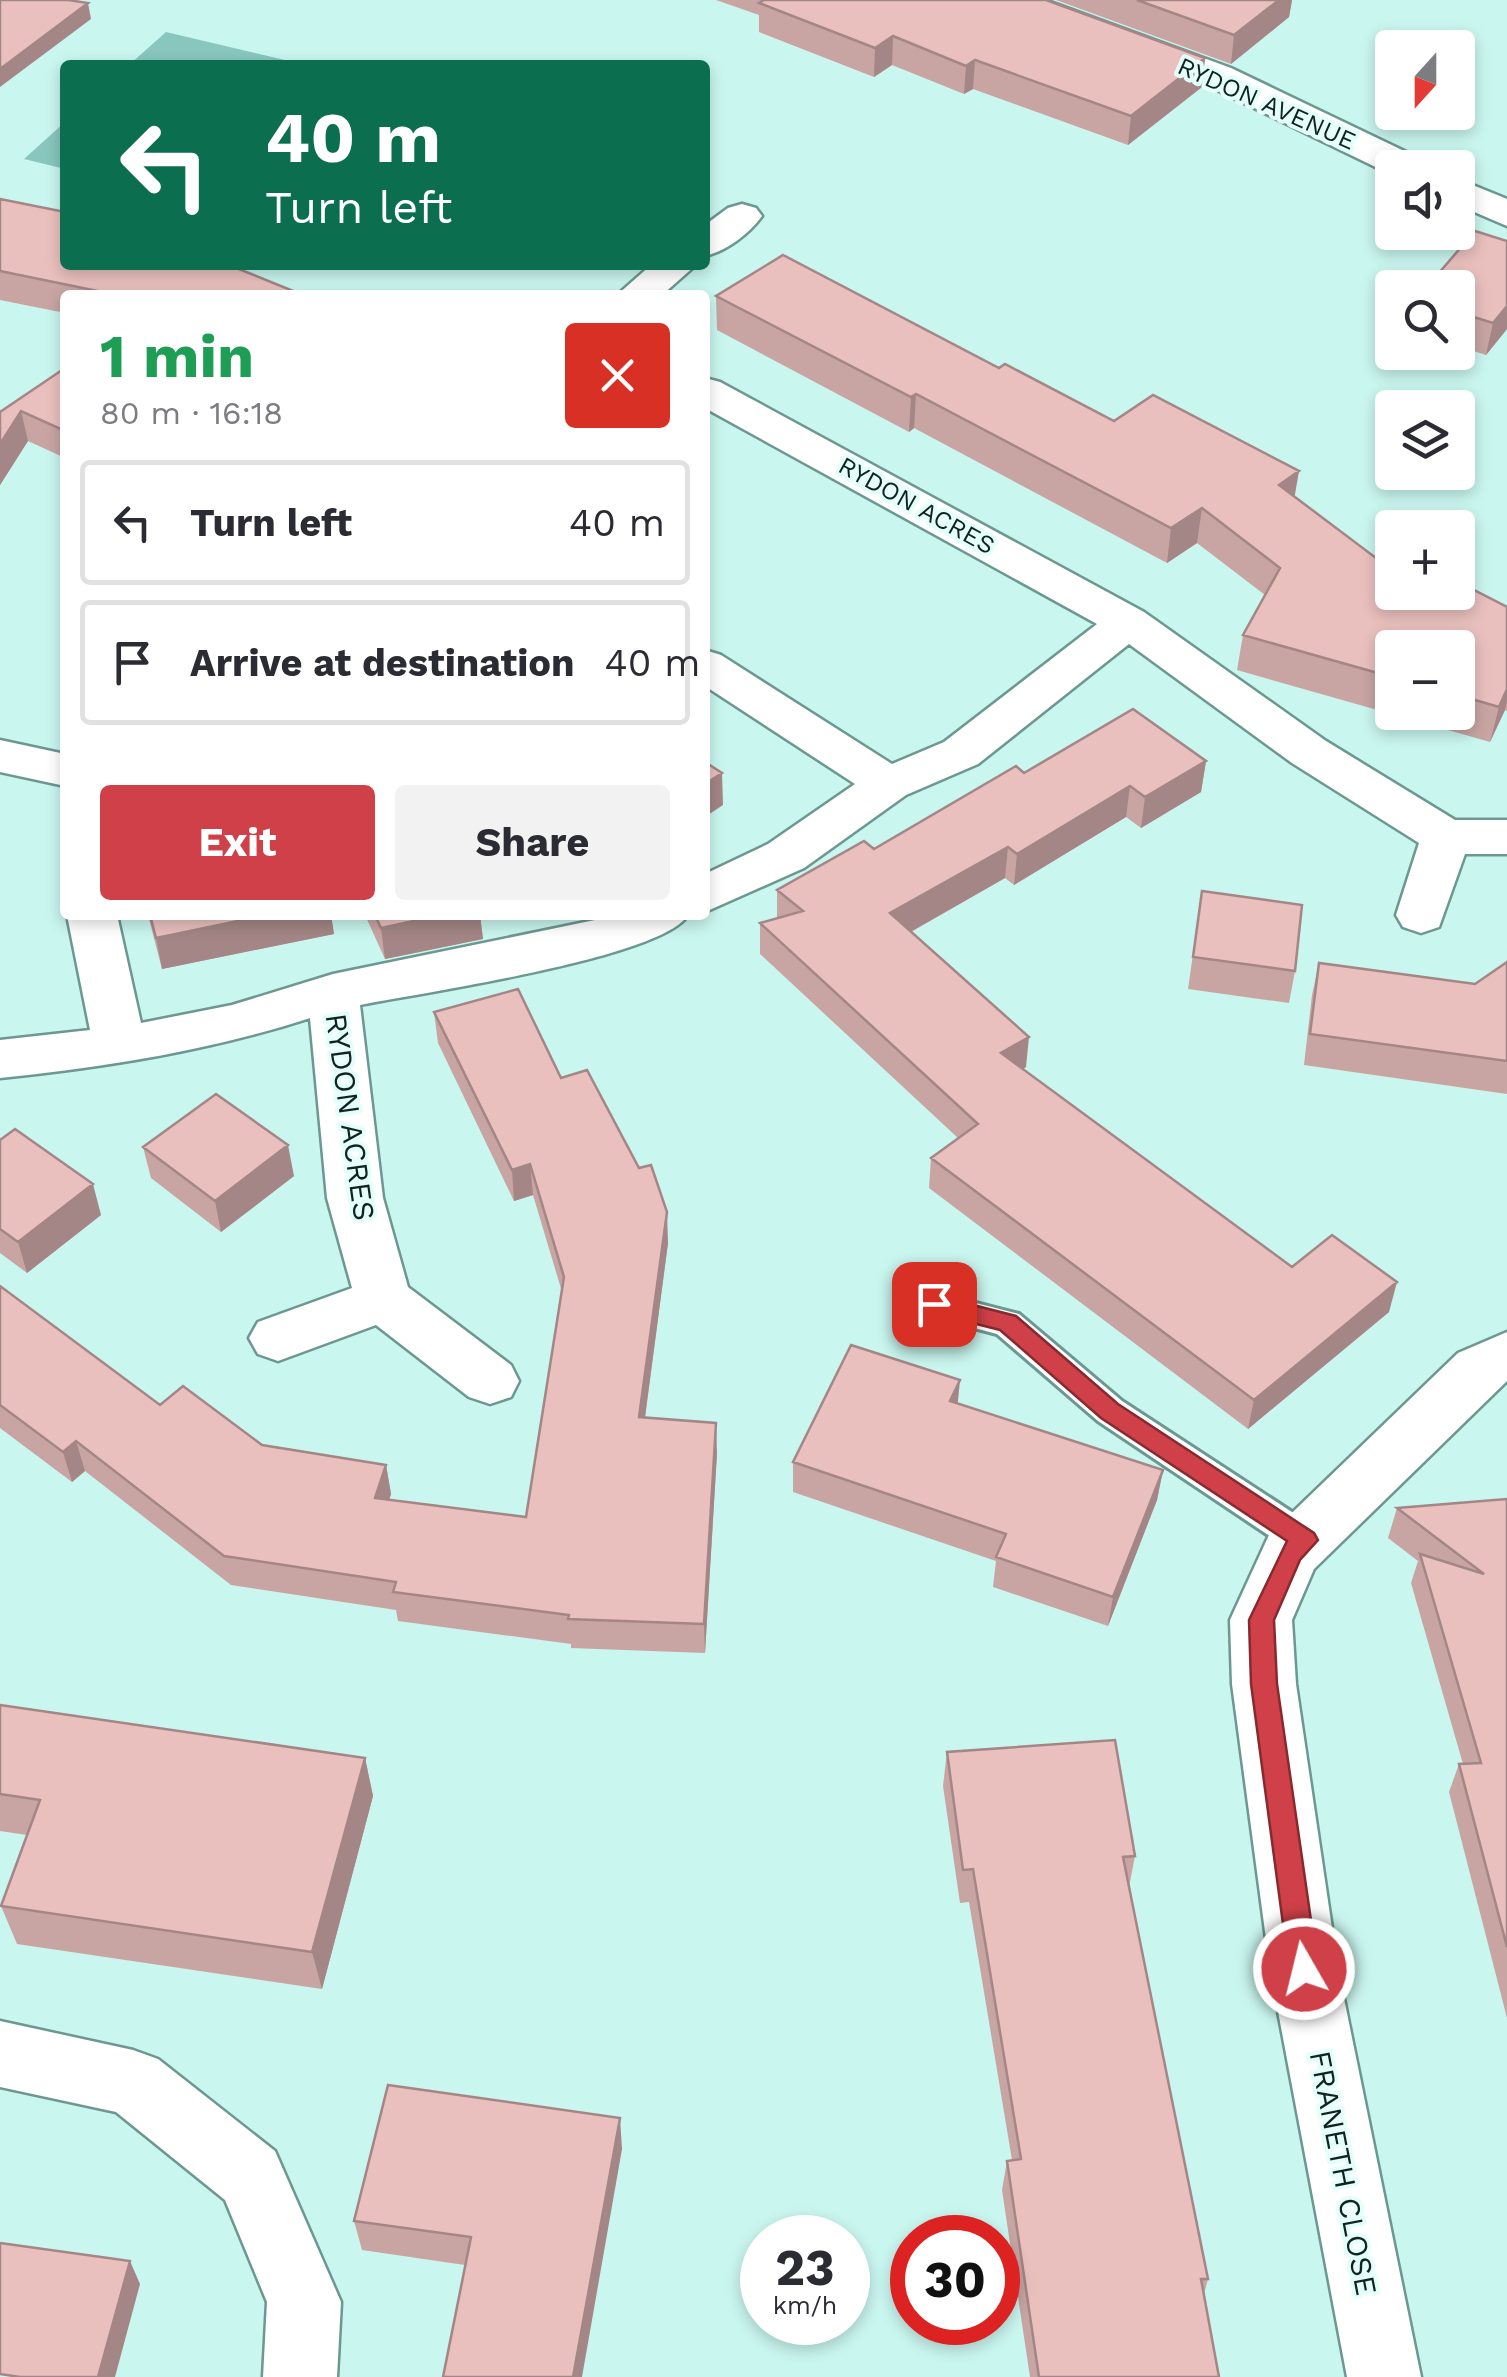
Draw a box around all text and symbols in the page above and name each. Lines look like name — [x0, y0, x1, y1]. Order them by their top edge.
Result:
north arrow — [1375, 30, 1475, 130]
map controls — [1375, 30, 1475, 730]
street label: RYDON AVENUE — [1173, 51, 1360, 156]
text: 40 m — [265, 97, 441, 179]
icon: left — [100, 100, 230, 230]
button: sound — [1375, 150, 1475, 250]
text: Turn left — [265, 181, 452, 234]
button: search — [1375, 270, 1475, 370]
text: 1 min — [100, 321, 254, 392]
button: close — [565, 323, 670, 428]
button: layers — [1375, 390, 1475, 490]
text: 80 m · 16:18 — [100, 394, 283, 432]
street label: RYDON ACRES — [834, 451, 1000, 560]
icon: left — [105, 495, 160, 550]
text: Turn left — [190, 501, 352, 545]
text: 40 m — [569, 501, 665, 545]
button: + — [1375, 510, 1475, 610]
button: − — [1375, 630, 1475, 730]
icon: arrive — [105, 635, 160, 690]
text: Arrive at destination — [190, 641, 575, 685]
text: 40 m — [605, 641, 701, 685]
button: Exit — [100, 785, 375, 900]
button: Share — [395, 785, 670, 900]
street label: RYDON ACRES — [319, 1011, 382, 1223]
pin — [892, 1262, 977, 1347]
icon: arrive — [907, 1277, 962, 1332]
position arrow — [1252, 1917, 1356, 2021]
street label: FRANETH CLOSE — [1303, 2048, 1384, 2298]
speed limit sign: 30 — [890, 2215, 1020, 2345]
text: 23 — [775, 2238, 835, 2297]
text: km/h — [773, 2291, 837, 2320]

